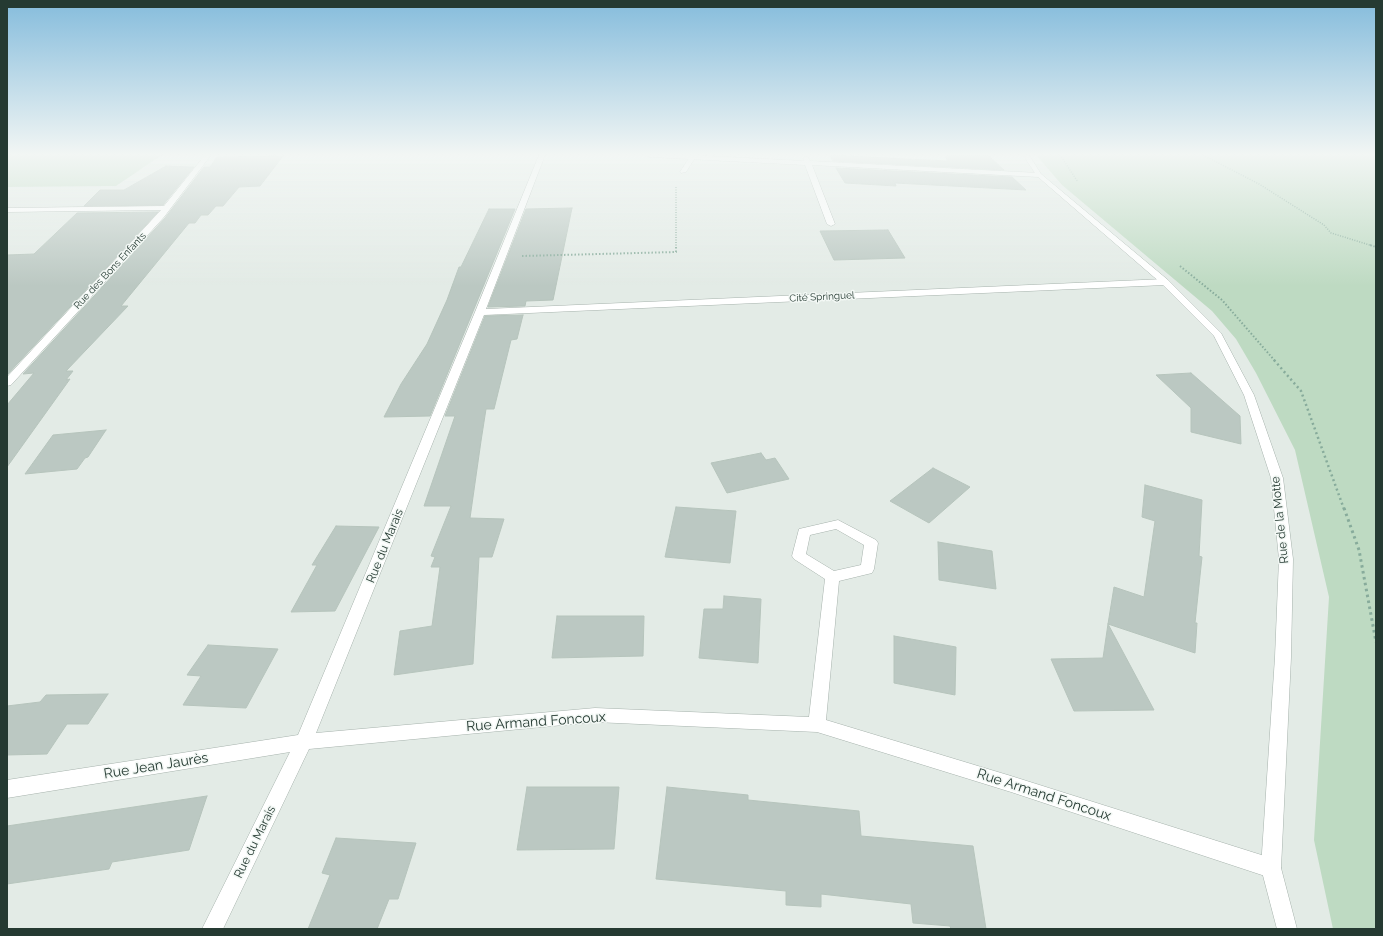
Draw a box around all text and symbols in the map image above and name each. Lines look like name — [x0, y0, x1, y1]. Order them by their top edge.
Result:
street label: Rue des Bons Enfants — [71, 230, 149, 312]
street label: Cité Springuel — [789, 289, 855, 305]
street label: Rue de la Motte — [1268, 476, 1292, 564]
street label: Rue du Marais — [364, 507, 406, 585]
street label: Rue Armand Foncoux — [466, 709, 606, 735]
street label: Rue Jean Jaurès — [103, 749, 209, 783]
street label: Rue Armand Foncoux — [975, 765, 1113, 825]
street label: Rue du Marais — [231, 803, 279, 881]

